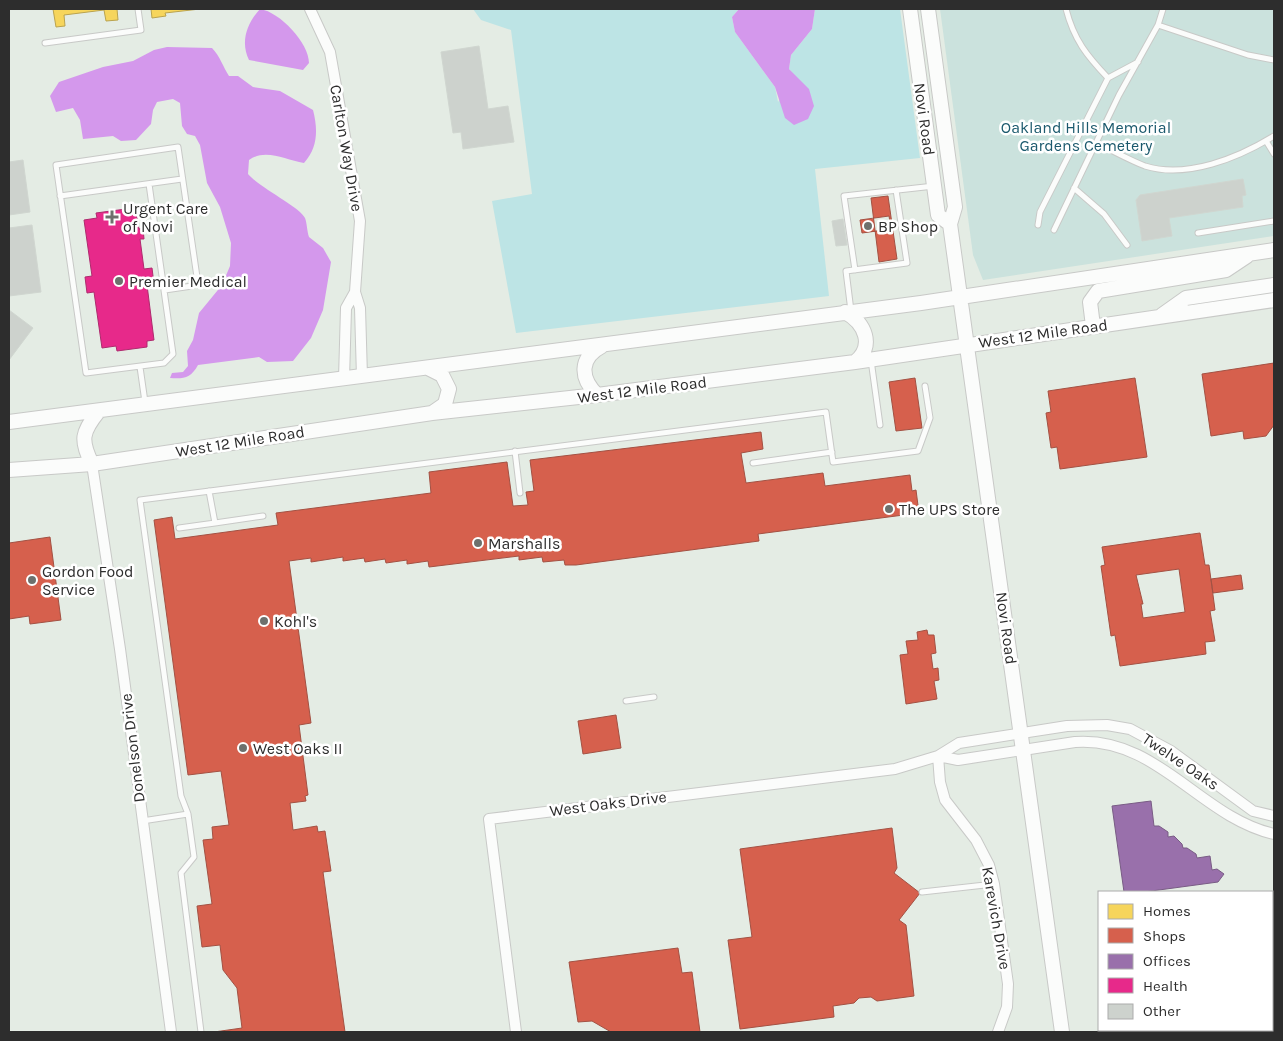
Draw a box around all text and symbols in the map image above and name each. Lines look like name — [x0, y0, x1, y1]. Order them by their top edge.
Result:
street label: Novi Road — [910, 82, 939, 157]
street label: Carlton Way Drive — [326, 83, 367, 213]
park label: Oakland Hills Memorial Gardens Cemetery — [1001, 118, 1171, 155]
place label: Urgent Care of Novi — [123, 199, 208, 236]
marker: Urgent Care of Novi — [105, 210, 119, 224]
place label: BP Shop — [878, 217, 938, 236]
marker: BP Shop — [862, 220, 874, 232]
place label: Premier Medical — [129, 272, 247, 291]
marker: Premier Medical — [113, 275, 125, 287]
street label: West 12 Mile Road — [977, 315, 1109, 352]
street label: West 12 Mile Road — [576, 372, 708, 407]
street label: West 12 Mile Road — [174, 422, 306, 461]
place label: The UPS Store — [899, 500, 1000, 519]
marker: The UPS Store — [883, 503, 895, 515]
place label: Marshalls — [488, 534, 560, 553]
marker: Marshalls — [472, 537, 484, 549]
place label: Gordon Food Service — [42, 562, 133, 599]
marker: Gordon Food Service — [26, 574, 38, 586]
street label: Novi Road — [992, 591, 1021, 666]
place label: Kohl's — [274, 612, 317, 631]
marker: Kohl's — [258, 615, 270, 627]
street label: Donelson Drive — [116, 692, 149, 804]
street label: Twelve Oaks — [1139, 729, 1223, 794]
place label: West Oaks II — [253, 739, 343, 758]
marker: West Oaks II — [237, 742, 249, 754]
street label: West Oaks Drive — [548, 787, 668, 820]
street label: Karevich Drive — [978, 865, 1015, 971]
legend — [1098, 891, 1273, 1031]
text: Homes — [1143, 902, 1191, 920]
text: Shops — [1143, 927, 1186, 945]
text: Offices — [1143, 952, 1191, 970]
text: Health — [1143, 977, 1188, 995]
text: Other — [1143, 1002, 1181, 1020]

